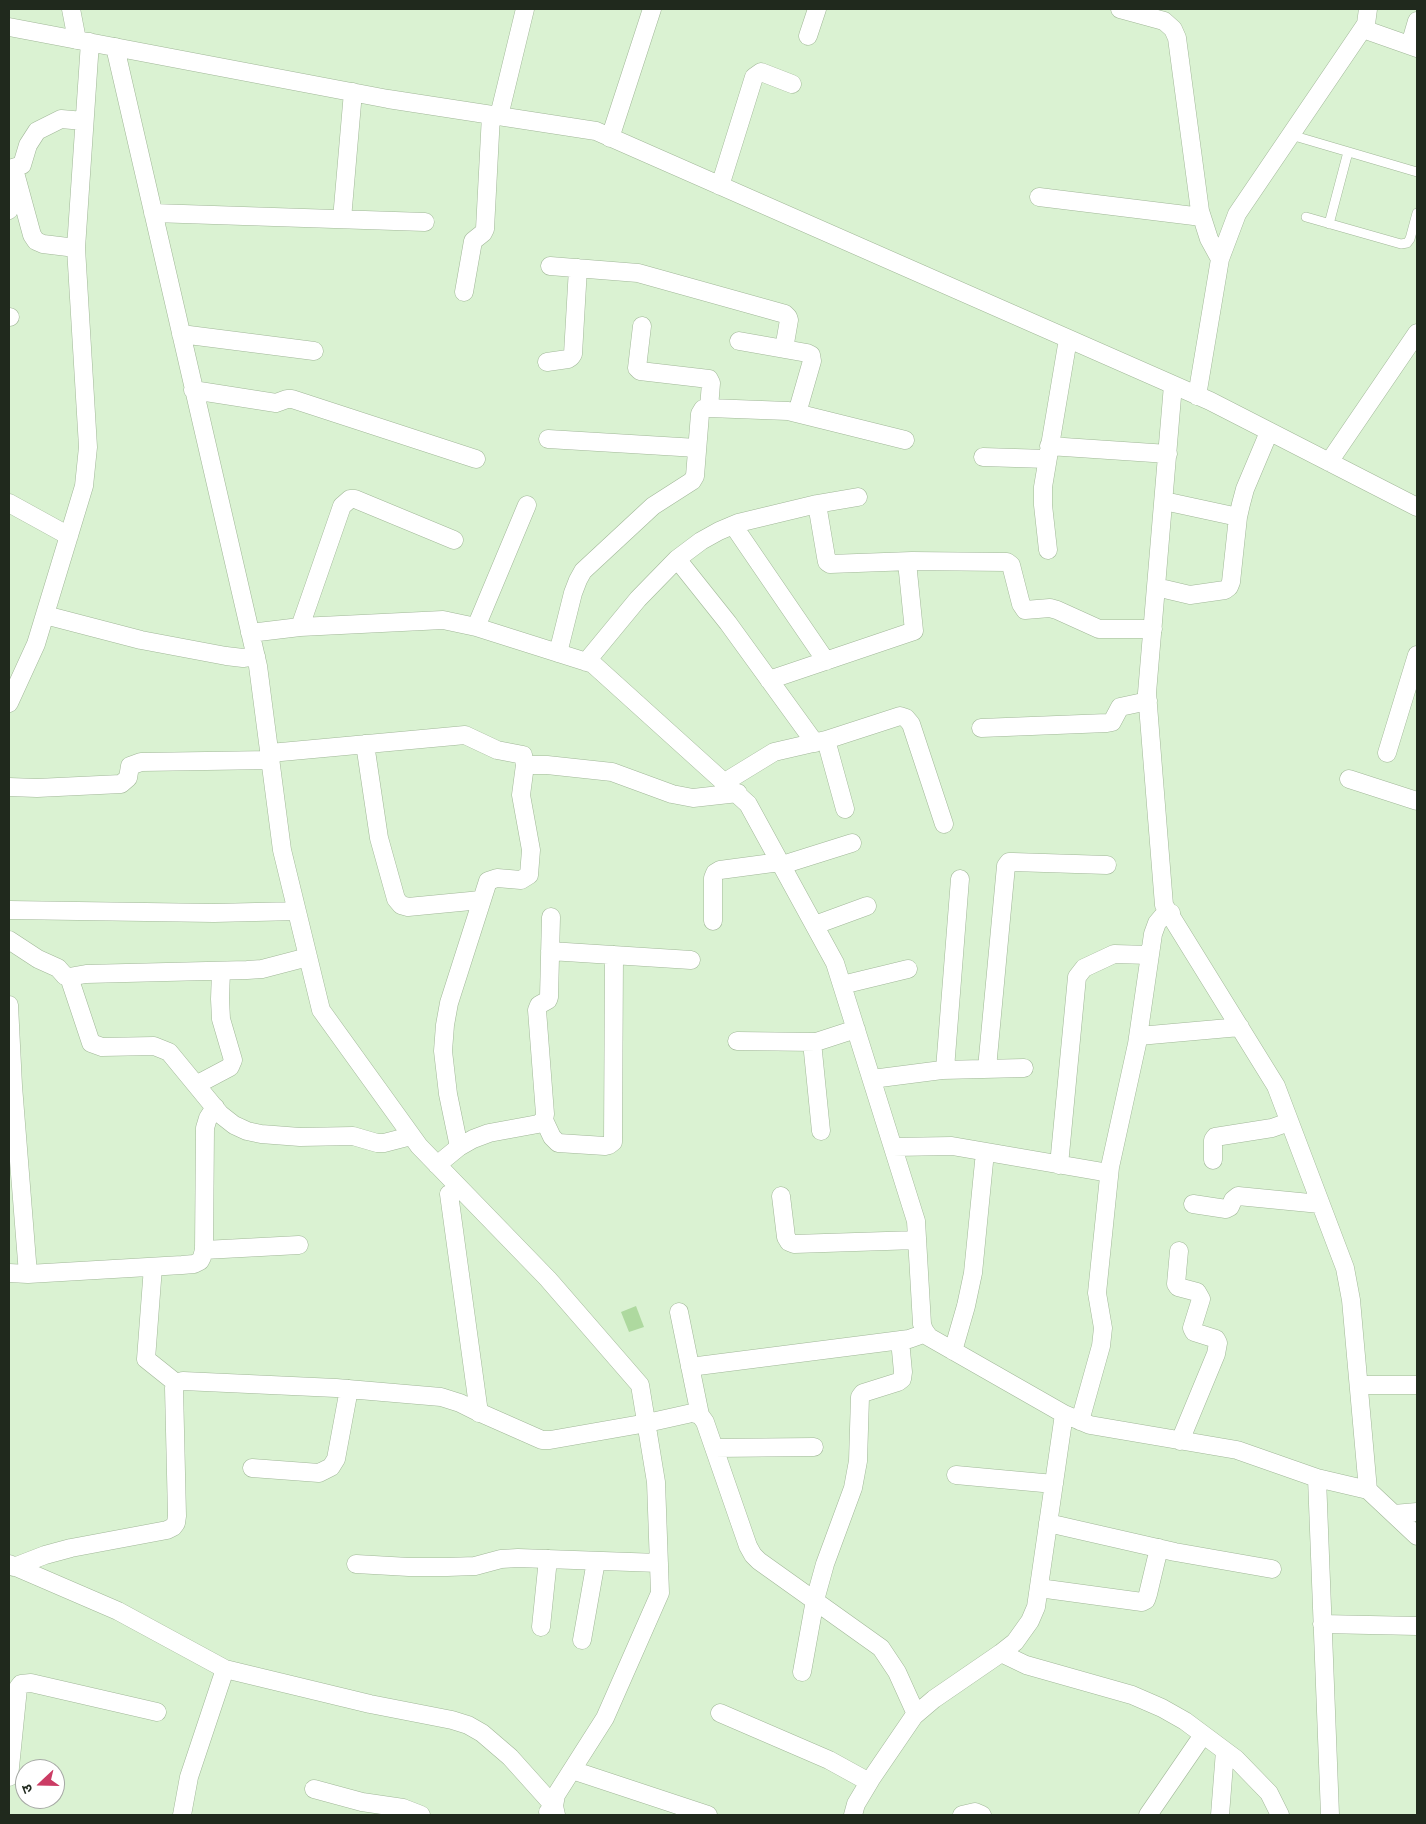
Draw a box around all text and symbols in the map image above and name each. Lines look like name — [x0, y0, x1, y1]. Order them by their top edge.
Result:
north arrow — [15, 1759, 65, 1809]
text: उ — [18, 1782, 36, 1796]

